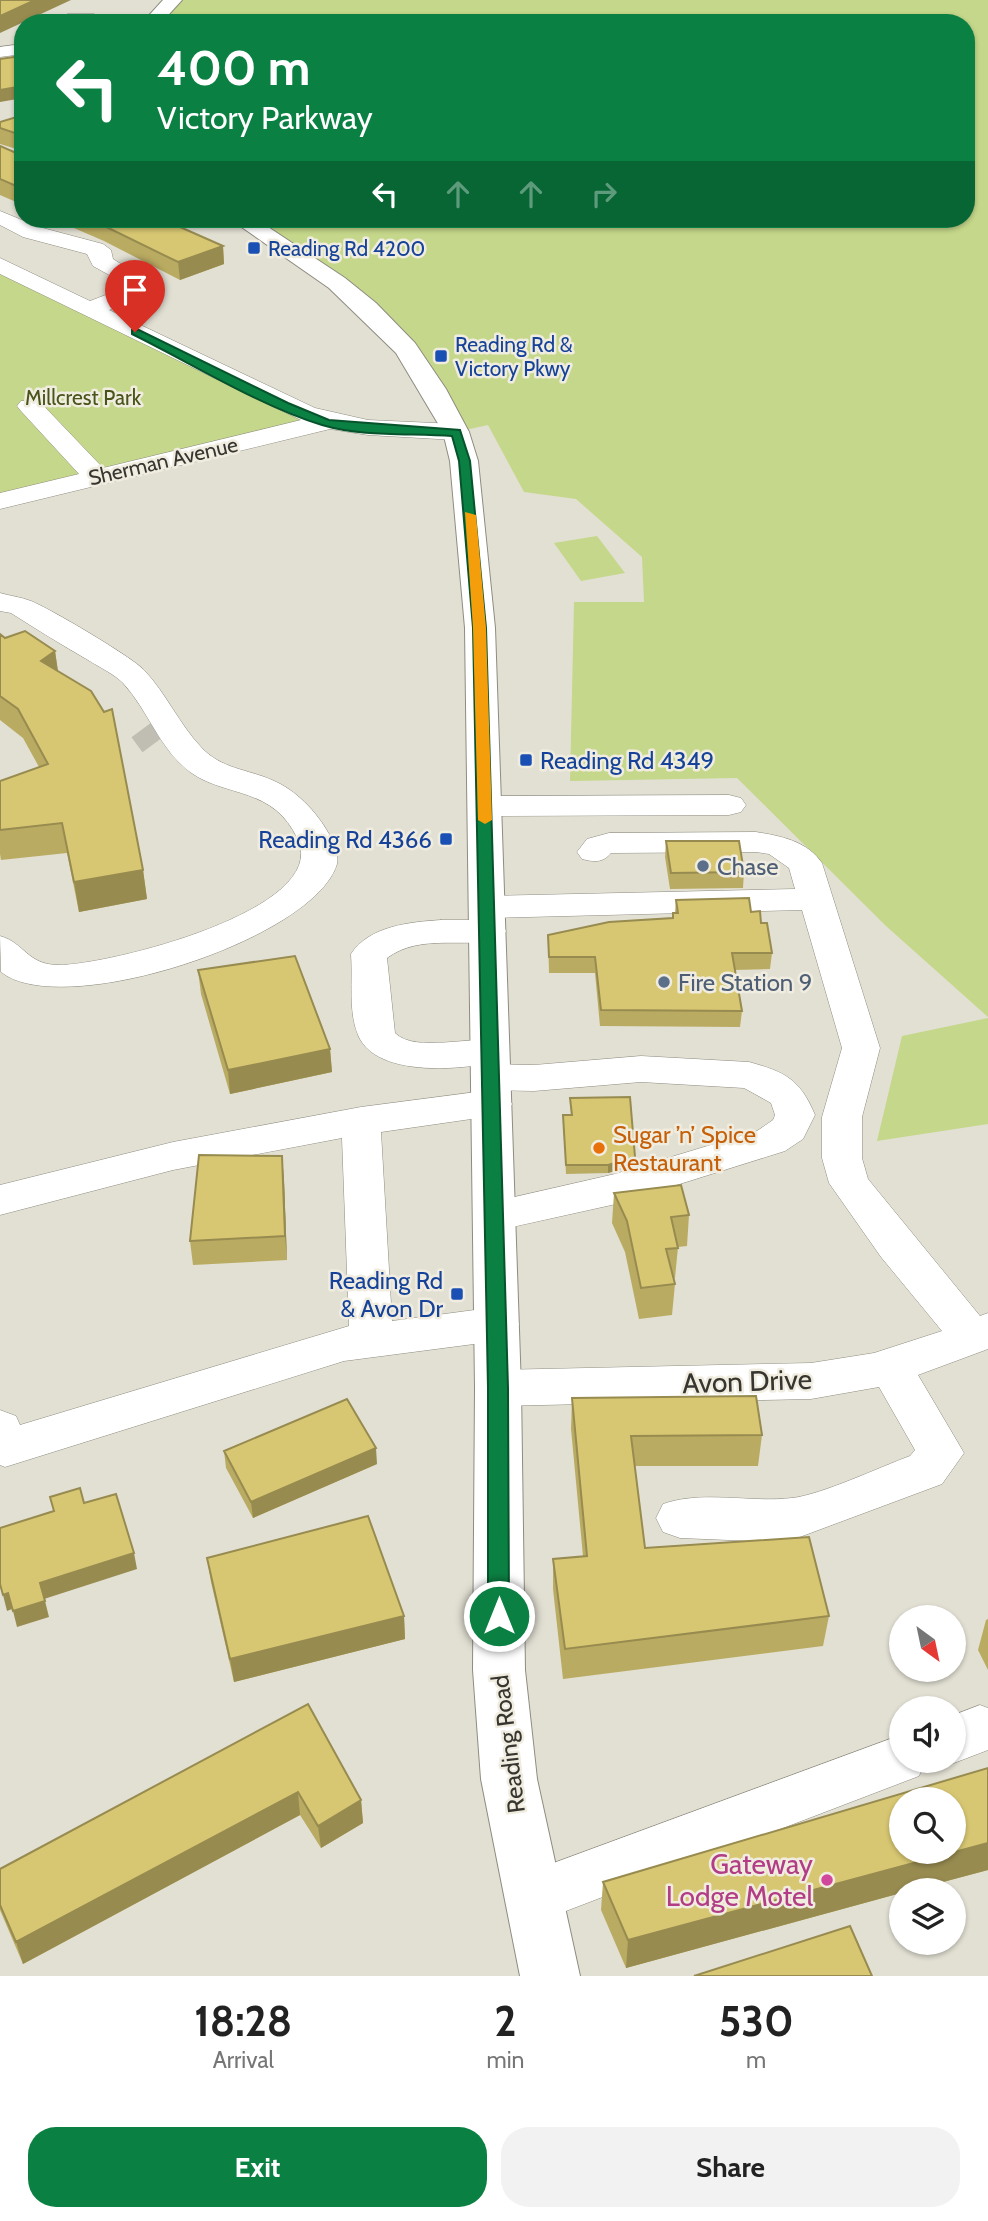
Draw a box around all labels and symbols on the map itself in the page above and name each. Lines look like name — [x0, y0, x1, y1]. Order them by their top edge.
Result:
place label: Reading Rd 4200 — [268, 236, 425, 261]
marker: Reading Rd 4200 — [246, 240, 262, 256]
pin — [105, 260, 165, 332]
place label: Reading Rd & Victory Pkwy — [455, 332, 573, 381]
marker: Reading Rd & Victory Pkwy — [433, 348, 449, 364]
park label: Millcrest Park — [25, 385, 142, 410]
street label: Sherman Avenue — [86, 432, 240, 490]
place label: Reading Rd 4349 — [540, 746, 714, 775]
marker: Reading Rd 4349 — [518, 752, 534, 768]
place label: Reading Rd 4366 — [258, 825, 432, 854]
marker: Reading Rd 4366 — [438, 831, 454, 847]
place label: Chase — [717, 852, 779, 881]
marker: Chase — [695, 858, 711, 874]
place label: Fire Station 9 — [678, 968, 812, 997]
marker: Fire Station 9 — [656, 974, 672, 990]
place label: Sugar ’n’ Spice Restaurant — [613, 1120, 756, 1177]
marker: Sugar ’n’ Spice Restaurant — [591, 1140, 607, 1156]
place label: Reading Rd & Avon Dr — [329, 1266, 443, 1323]
marker: Reading Rd & Avon Dr — [449, 1286, 465, 1302]
street label: Avon Drive — [681, 1362, 813, 1400]
position arrow — [462, 1579, 536, 1653]
north arrow — [889, 1605, 966, 1682]
street label: Reading Road — [485, 1673, 531, 1815]
place label: Gateway Lodge Motel — [666, 1847, 813, 1913]
marker: Gateway Lodge Motel — [819, 1872, 835, 1888]

